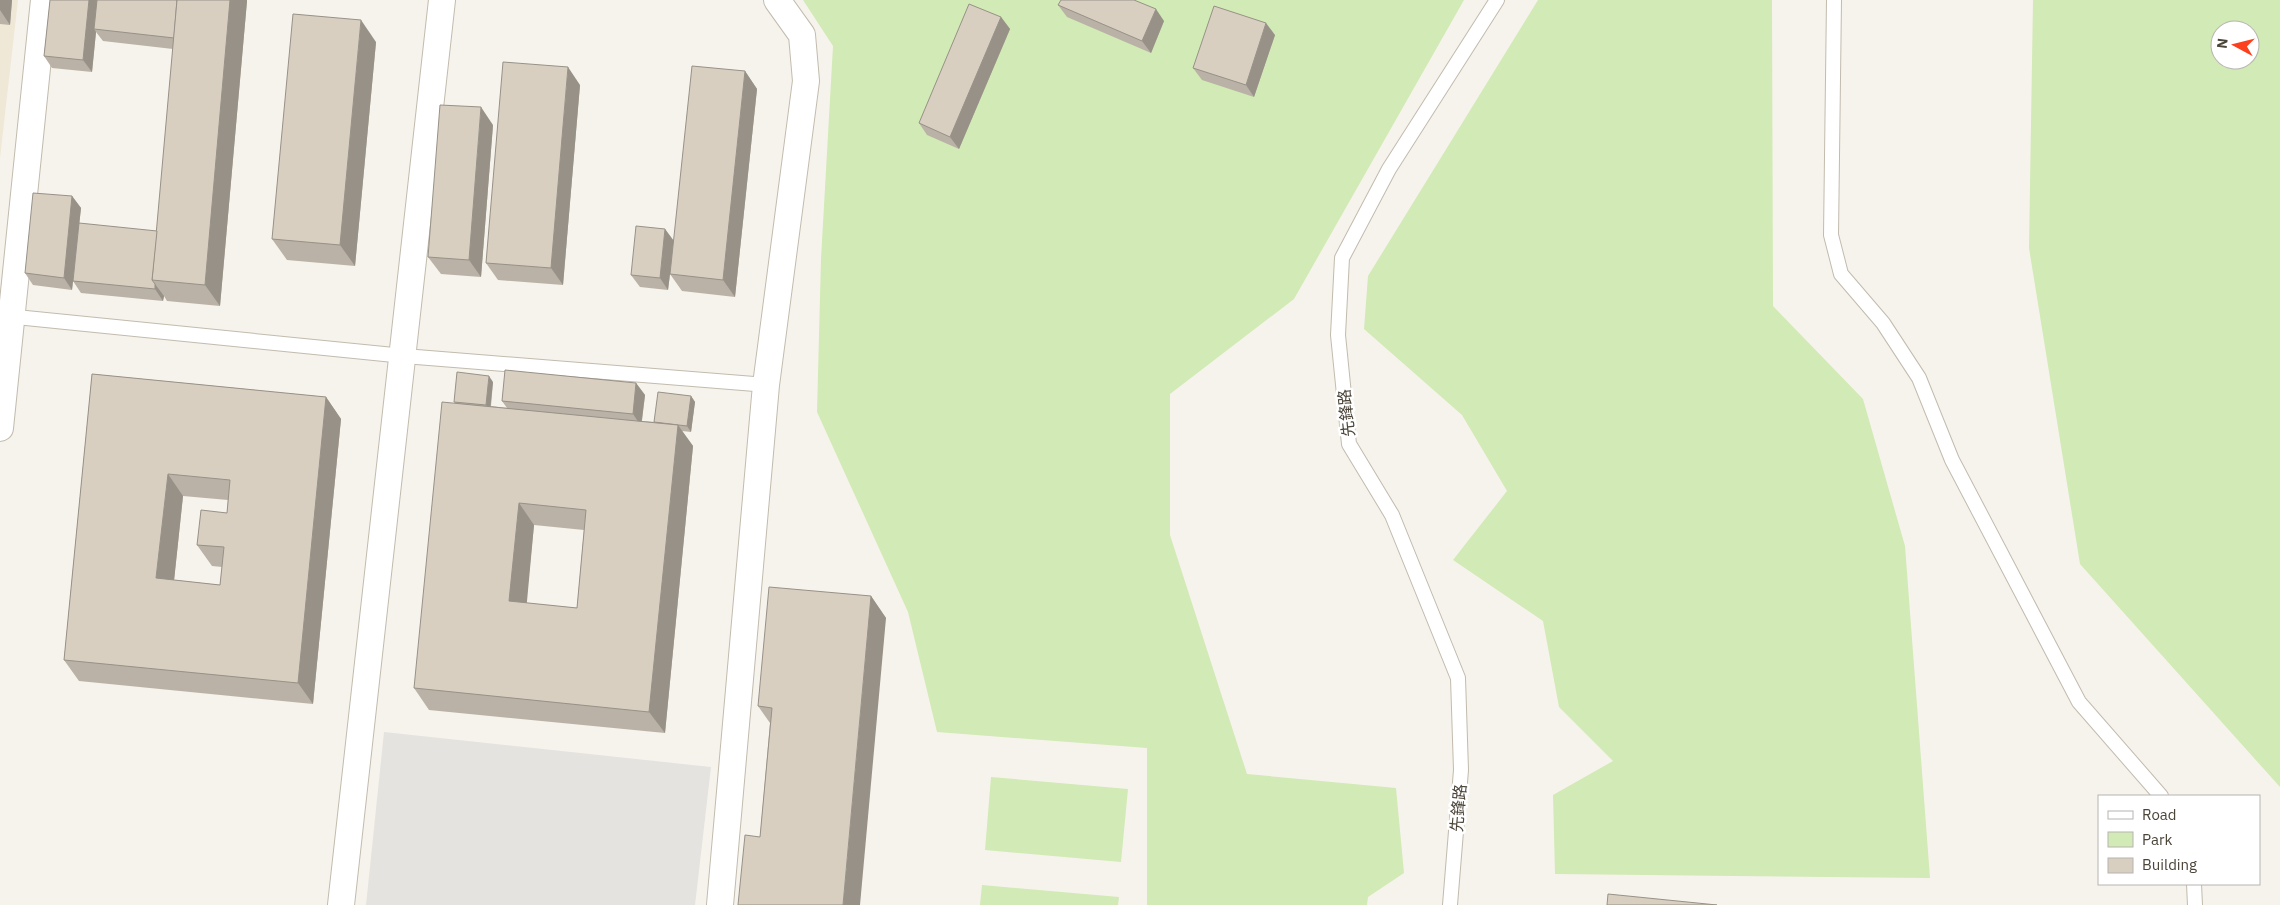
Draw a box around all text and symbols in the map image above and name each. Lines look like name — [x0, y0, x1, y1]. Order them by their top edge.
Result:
north arrow — [2210, 20, 2260, 70]
text: N — [2213, 37, 2232, 50]
street label: 先鋒路 — [1334, 388, 1358, 438]
street label: 先鋒路 — [1446, 783, 1470, 833]
legend — [2098, 795, 2260, 885]
text: Road — [2142, 805, 2177, 824]
text: Park — [2142, 830, 2172, 849]
text: Building — [2142, 855, 2197, 874]

